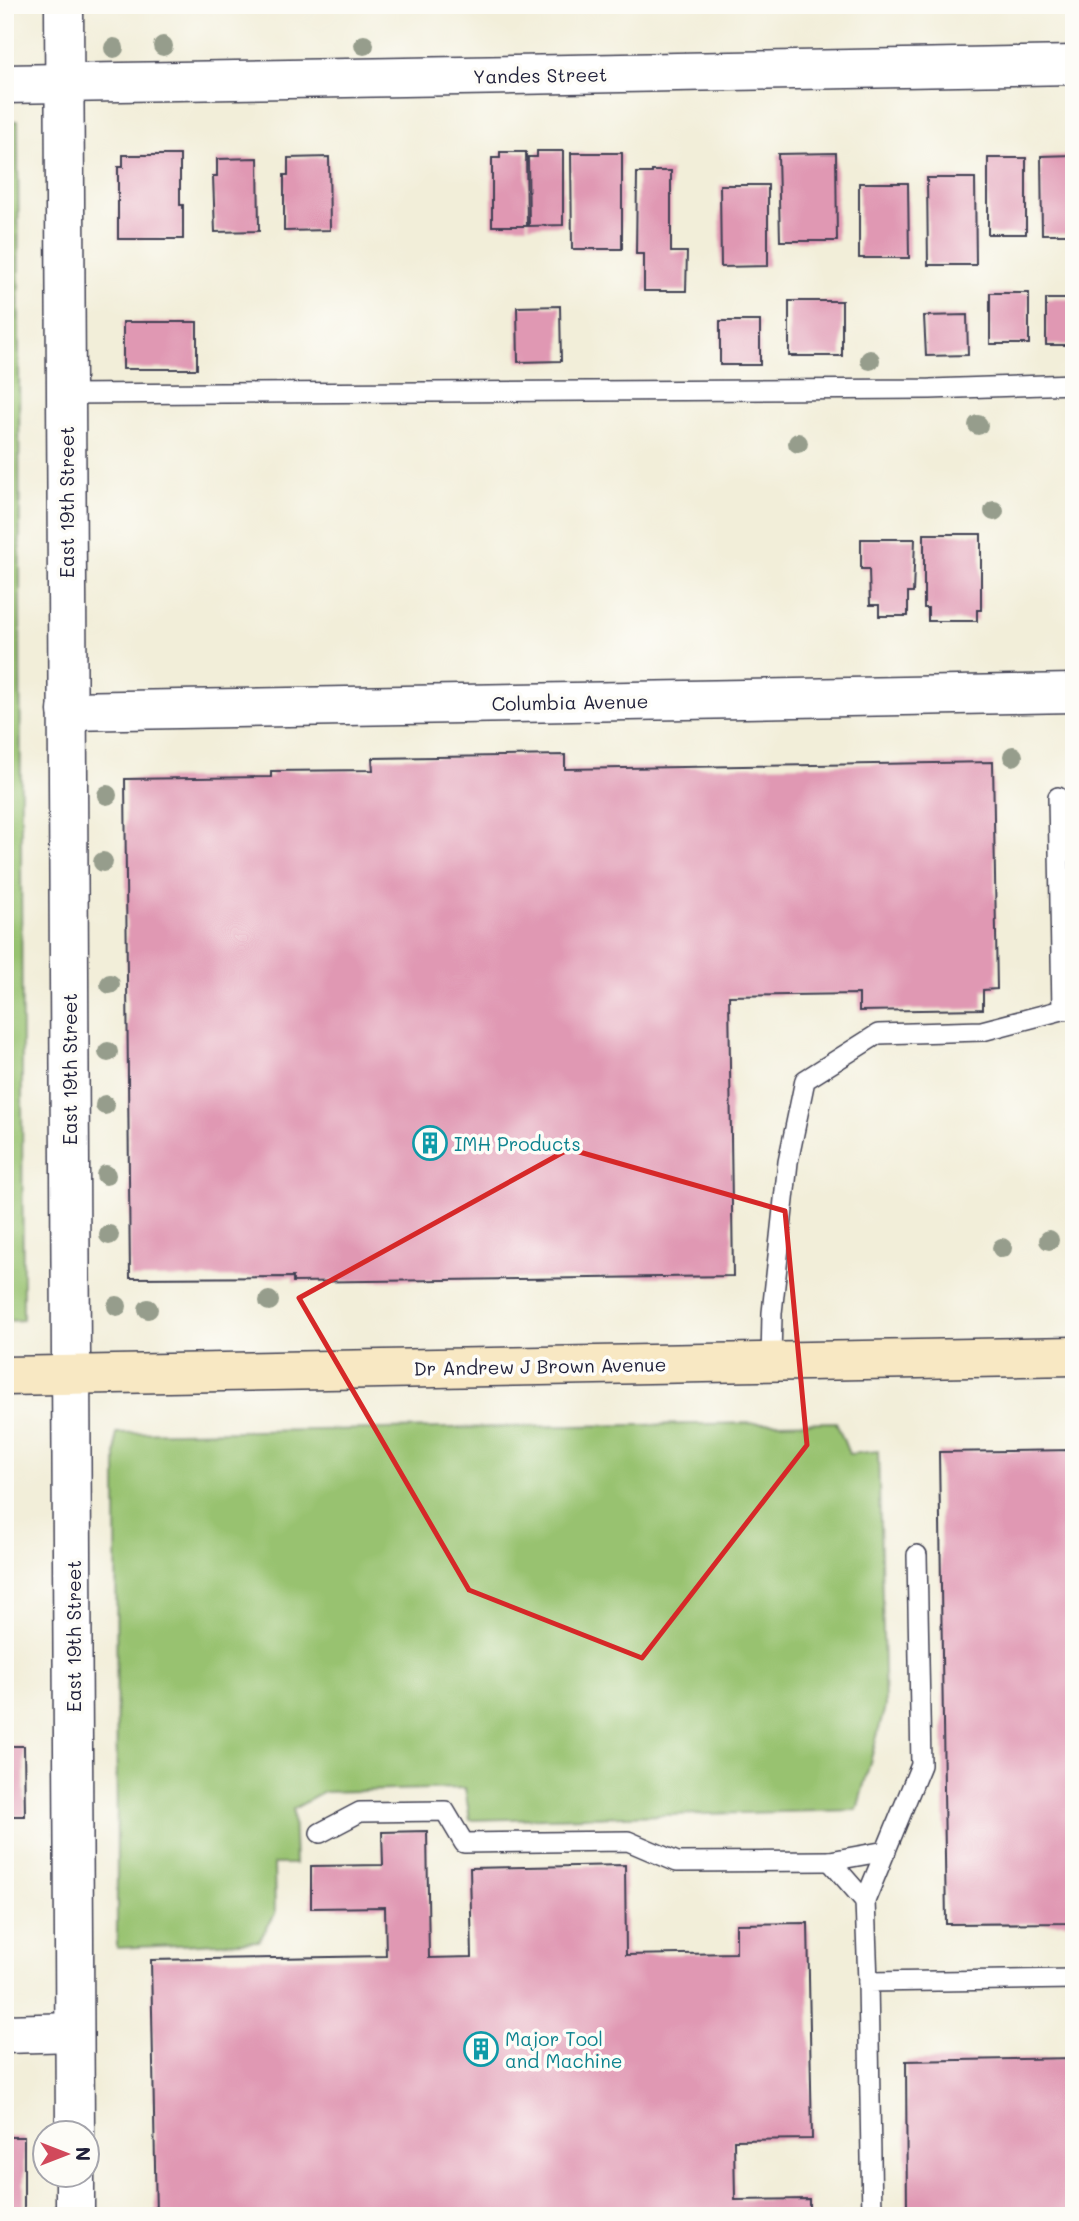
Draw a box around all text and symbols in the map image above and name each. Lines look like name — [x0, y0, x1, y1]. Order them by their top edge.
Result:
street label: Yandes Street — [473, 61, 607, 89]
street label: East 19th Street — [54, 426, 79, 578]
street label: Columbia Avenue — [491, 688, 649, 716]
street label: East 19th Street — [57, 993, 82, 1145]
building icon: IMH Products — [411, 1124, 449, 1162]
place label: IMH Products — [454, 1131, 581, 1156]
street label: Dr Andrew J Brown Avenue — [413, 1351, 667, 1381]
street label: East 19th Street — [61, 1560, 86, 1712]
place label: Major Tool and Machine — [505, 2026, 622, 2073]
building icon: Major Tool and Machine — [462, 2030, 500, 2068]
north arrow — [32, 2120, 102, 2190]
text: N — [71, 2147, 96, 2161]

